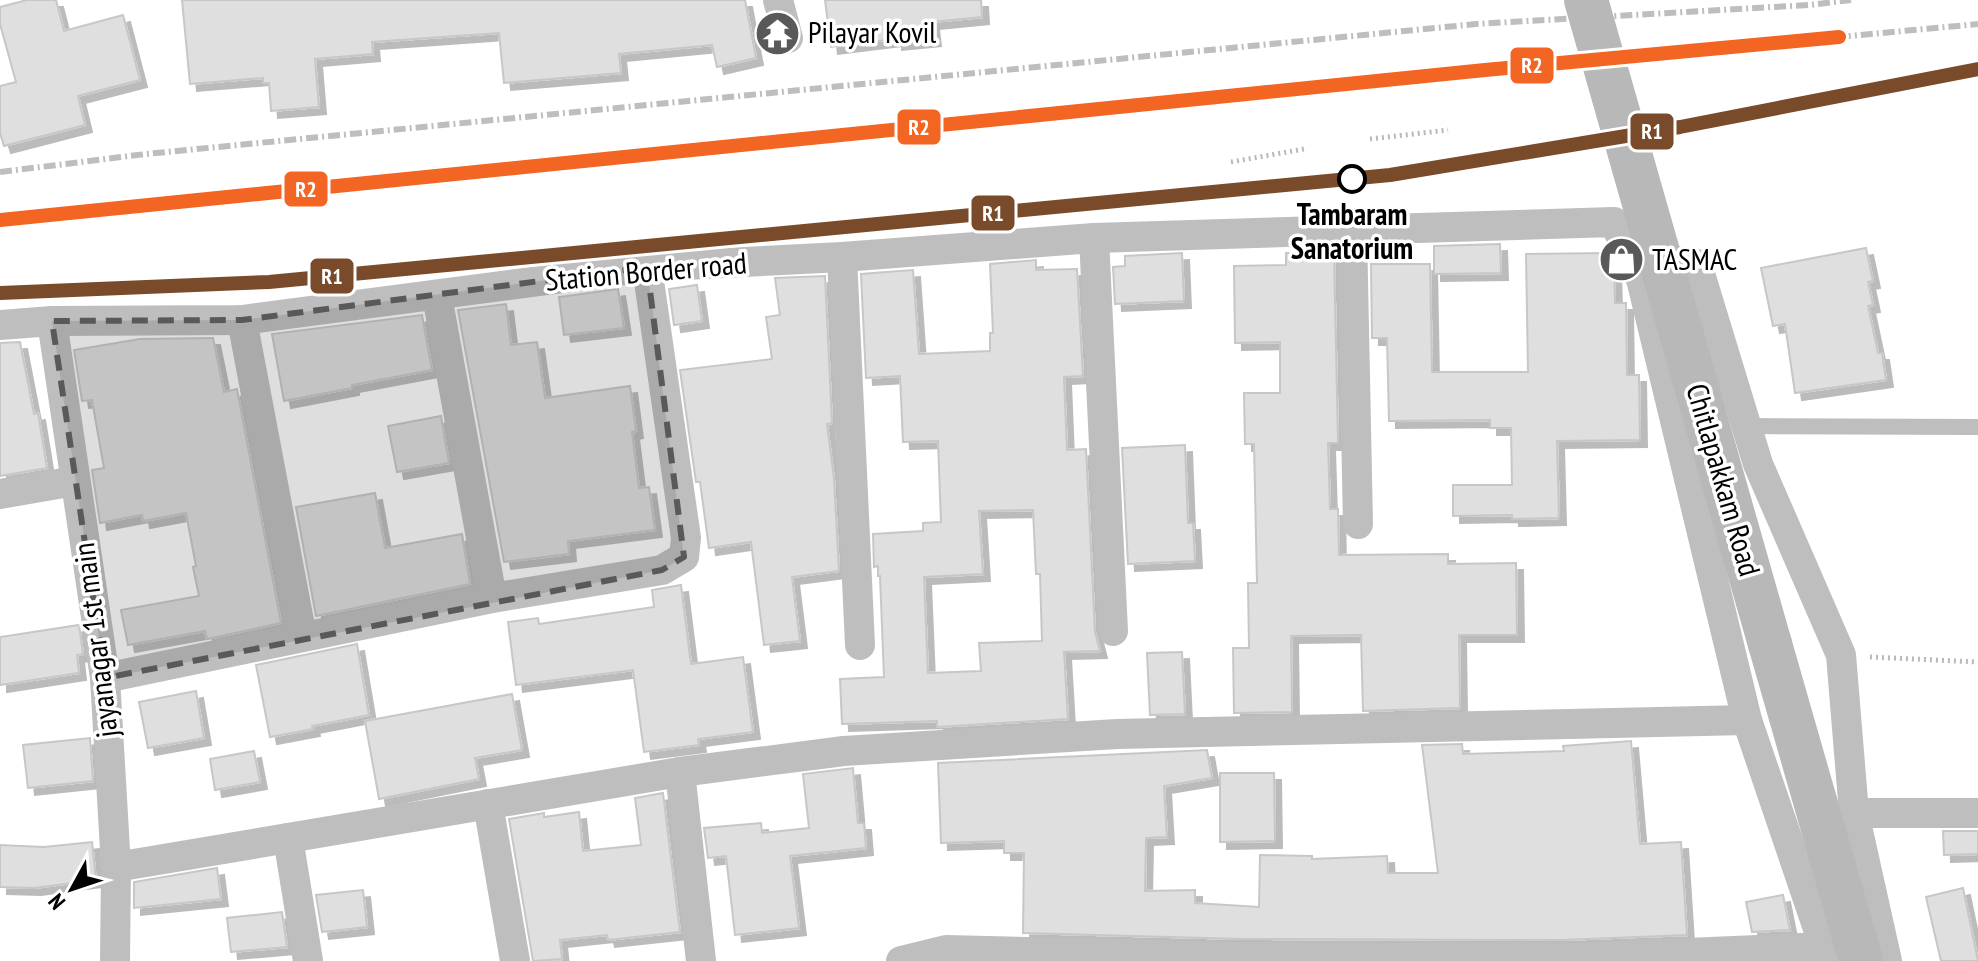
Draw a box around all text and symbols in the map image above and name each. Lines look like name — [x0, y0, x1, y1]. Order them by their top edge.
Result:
temple icon: Pilayar Kovil — [753, 9, 801, 57]
place label: Pilayar Kovil — [808, 12, 936, 51]
line badge: R2 — [1509, 46, 1555, 85]
text: R2 — [1521, 51, 1543, 79]
line badge: R2 — [896, 108, 942, 146]
line badge: R1 — [1629, 112, 1675, 151]
text: R2 — [908, 113, 930, 141]
text: R1 — [1641, 117, 1663, 145]
marker: Tambaram Sanatorium — [1338, 165, 1366, 193]
line badge: R2 — [283, 170, 329, 208]
text: R2 — [295, 175, 317, 203]
line badge: R1 — [970, 194, 1016, 232]
place label: Tambaram Sanatorium — [1291, 194, 1413, 267]
text: R1 — [982, 199, 1004, 227]
shop icon: TASMAC — [1597, 236, 1645, 284]
place label: TASMAC — [1652, 239, 1737, 278]
street label: Station Border road — [544, 242, 748, 299]
line badge: R1 — [309, 257, 355, 295]
text: R1 — [321, 262, 343, 290]
street label: Chitlapakkam Road — [1678, 379, 1770, 580]
street label: jayanagar 1st main — [63, 541, 126, 740]
north arrow — [32, 849, 112, 929]
text: N — [42, 888, 71, 915]

